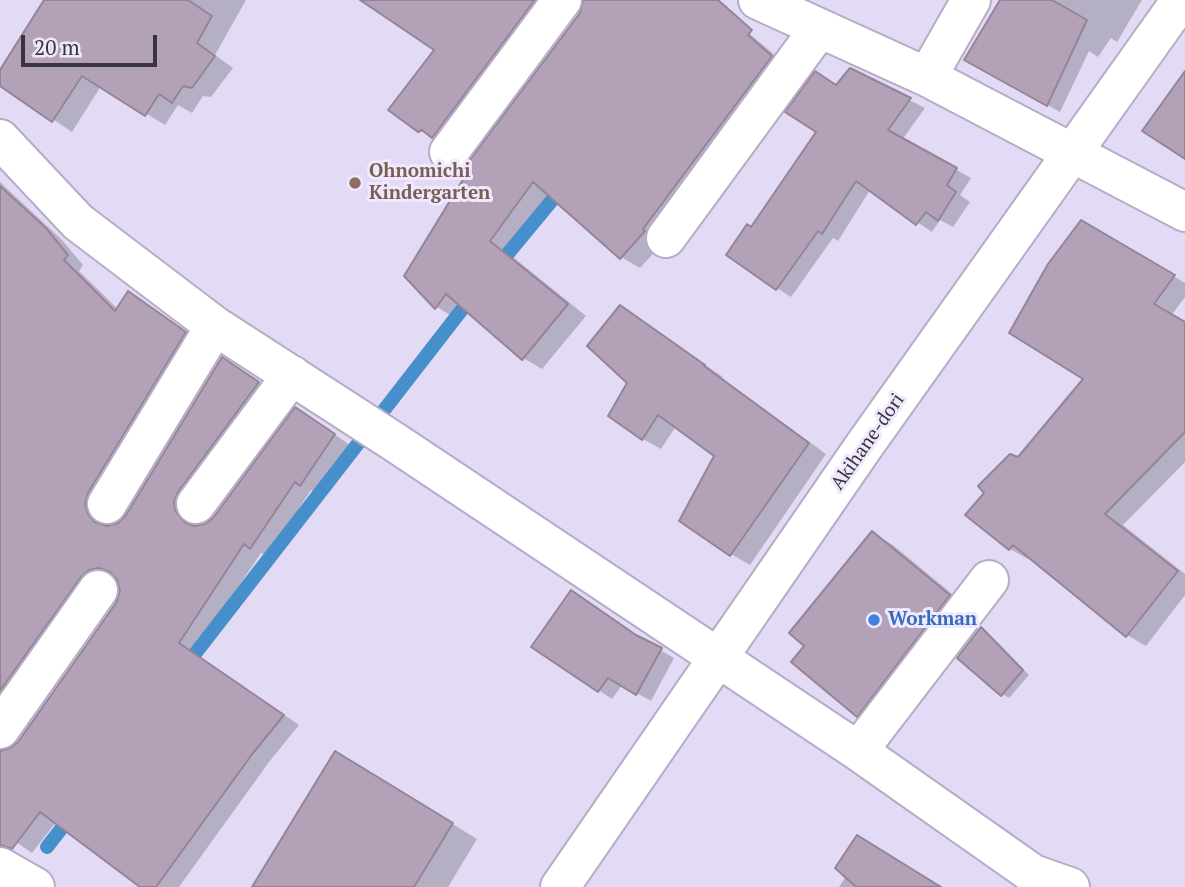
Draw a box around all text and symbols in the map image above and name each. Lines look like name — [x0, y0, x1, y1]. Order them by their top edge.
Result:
scale bar — [24, 21, 161, 65]
text: 20 m — [34, 33, 80, 61]
place label: Ohnomichi Kindergarten — [369, 161, 490, 205]
marker: Ohnomichi Kindergarten — [347, 175, 363, 191]
street label: Akihane-dori — [826, 389, 910, 495]
place label: Workman — [888, 609, 977, 631]
marker: Workman — [866, 612, 882, 628]

